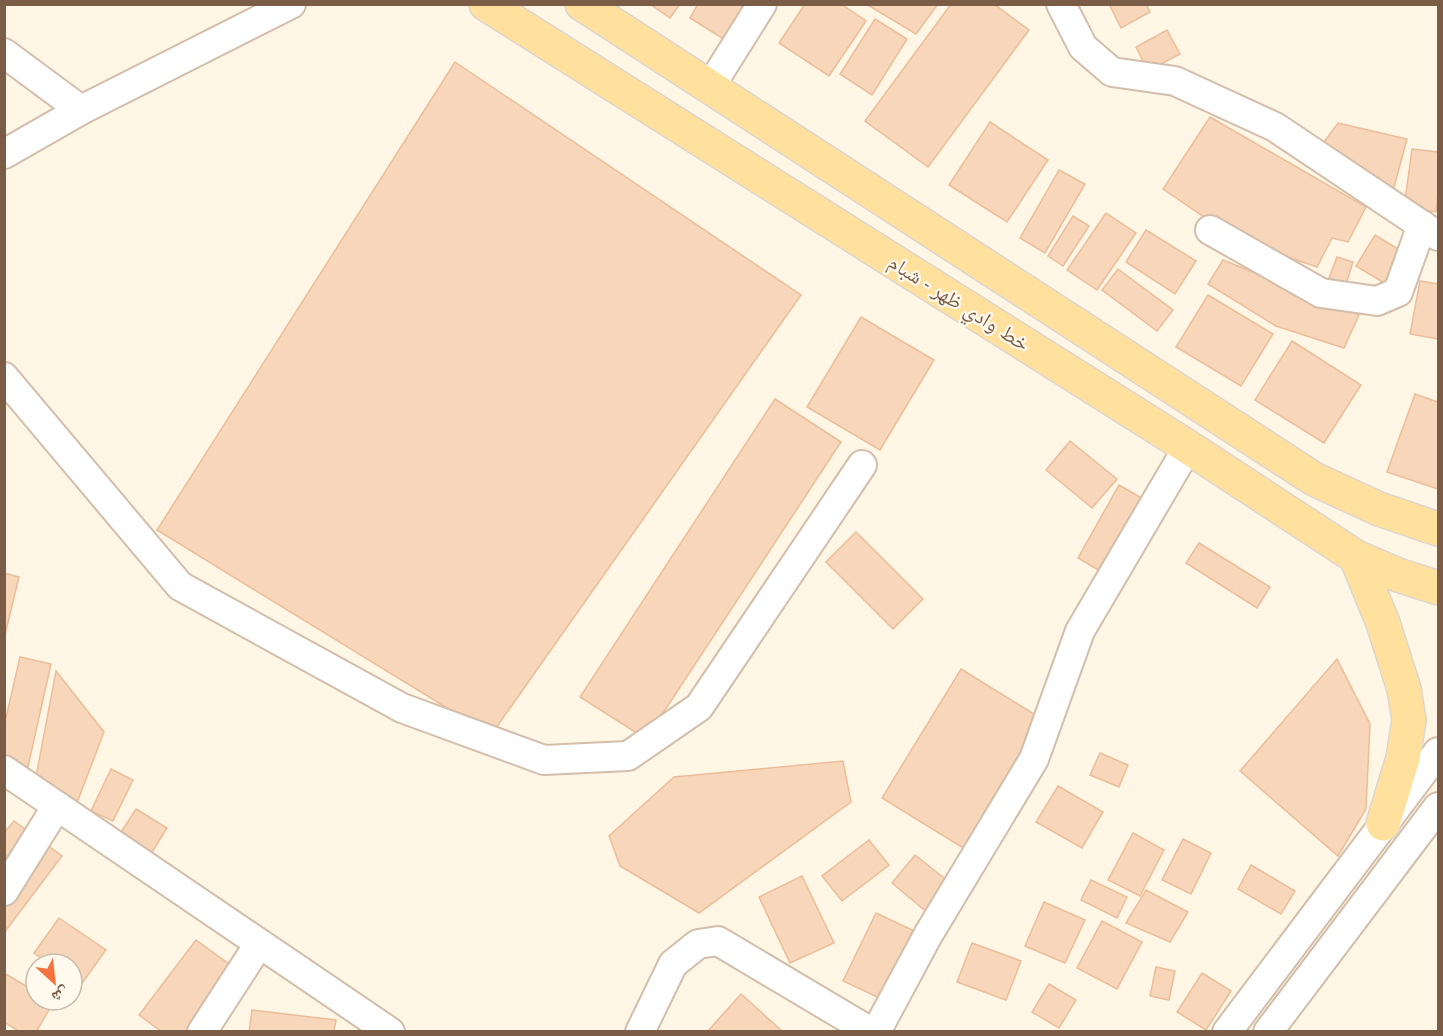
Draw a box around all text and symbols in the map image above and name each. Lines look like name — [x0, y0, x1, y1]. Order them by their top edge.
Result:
street label: خط وادي ظهر - شبام — [882, 247, 1035, 360]
north arrow — [24, 952, 84, 1012]
text: ش — [48, 981, 73, 1009]

